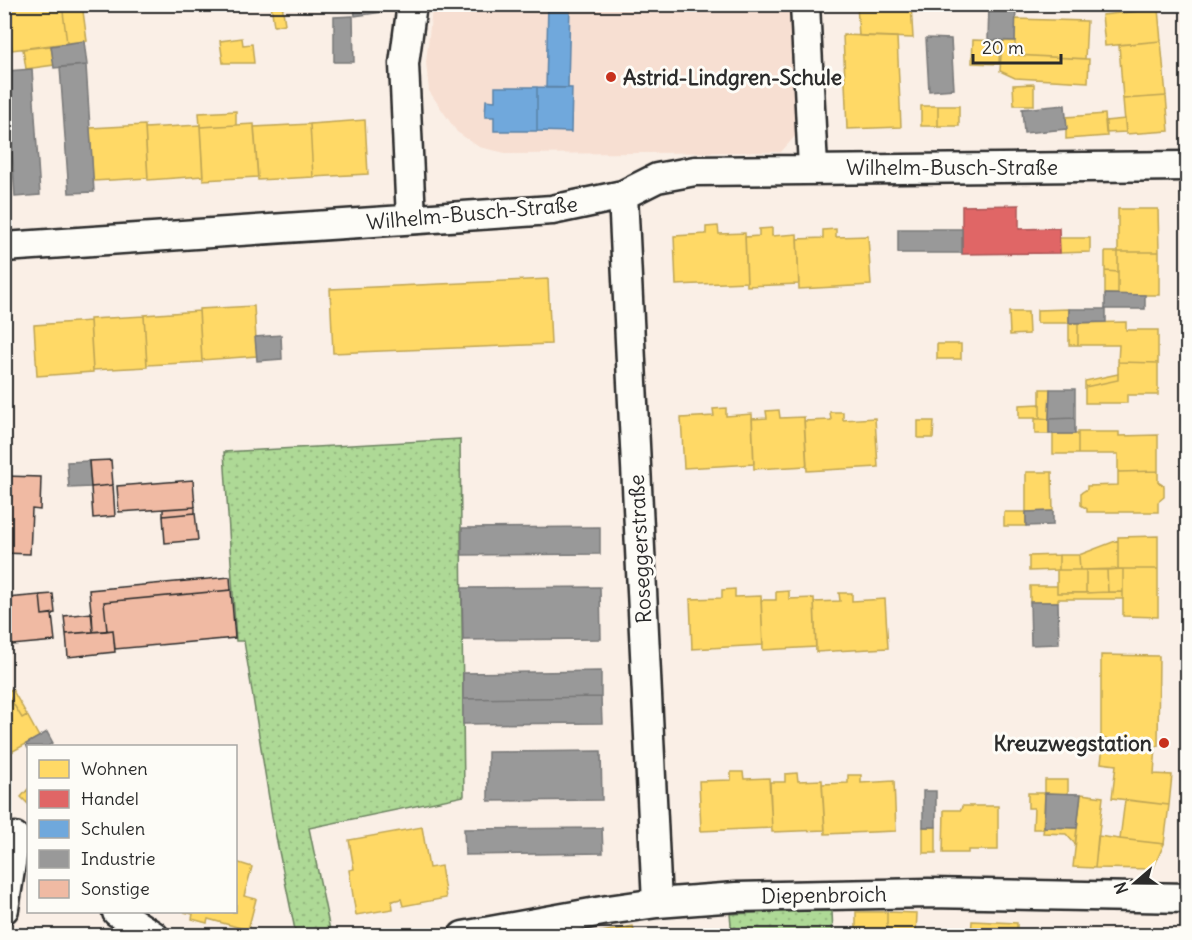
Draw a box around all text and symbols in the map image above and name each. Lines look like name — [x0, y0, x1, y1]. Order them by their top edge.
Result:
scale bar — [973, 27, 1062, 65]
text: 20 m — [982, 36, 1024, 59]
place label: Astrid-Lindgren-Schule — [623, 64, 842, 91]
marker: Astrid-Lindgren-Schule — [604, 70, 618, 84]
street label: Wilhelm-Busch-Straße — [846, 154, 1058, 181]
street label: Wilhelm-Busch-Straße — [365, 190, 579, 236]
street label: Roseggerstraße — [623, 474, 657, 624]
place label: Kreuzwegstation — [994, 730, 1152, 757]
marker: Kreuzwegstation — [1157, 736, 1171, 750]
legend — [27, 745, 237, 913]
text: Wohnen — [81, 757, 148, 780]
text: Handel — [81, 787, 139, 810]
text: Schulen — [81, 817, 145, 840]
text: Industrie — [81, 847, 156, 870]
north arrow — [1105, 853, 1165, 913]
text: Sonstige — [81, 877, 150, 900]
street label: Diepenbroich — [761, 880, 887, 910]
text: N — [1110, 880, 1132, 897]

